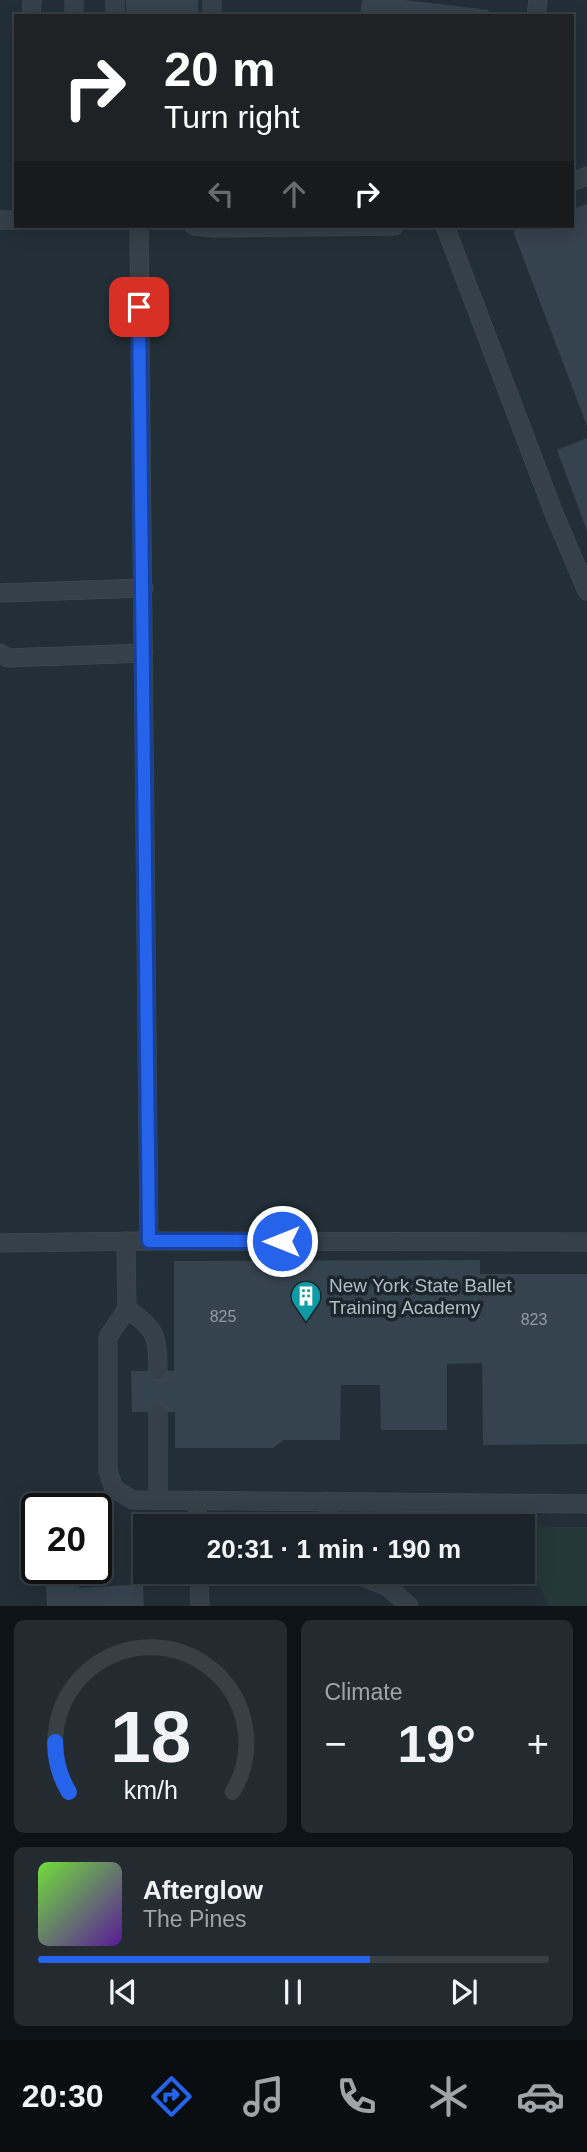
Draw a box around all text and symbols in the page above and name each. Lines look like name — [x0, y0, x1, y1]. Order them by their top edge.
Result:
icon: right — [49, 42, 140, 133]
text: 20 m — [164, 42, 276, 96]
text: Turn right — [164, 99, 300, 135]
icon: left — [202, 175, 240, 213]
icon: ahead — [275, 175, 313, 213]
icon: right — [348, 175, 386, 213]
pin — [109, 277, 169, 337]
icon: arrive — [120, 288, 158, 326]
position arrow — [245, 1204, 319, 1278]
place label: New York State Ballet Training Academy — [329, 1275, 512, 1318]
building icon: New York State Ballet Training Academy — [289, 1279, 323, 1323]
house number: 825 — [210, 1308, 236, 1325]
house number: 823 — [521, 1311, 547, 1328]
speed limit sign: 20 — [21, 1493, 112, 1584]
text: 20:31 · 1 min · 190 m — [207, 1534, 461, 1564]
text: Climate — [325, 1679, 402, 1705]
text: 18 — [110, 1697, 191, 1778]
text: 19° — [397, 1715, 476, 1773]
text: − — [325, 1723, 347, 1765]
text: + — [527, 1723, 549, 1765]
text: km/h — [123, 1776, 177, 1804]
text: Afterglow — [143, 1875, 263, 1905]
text: The Pines — [143, 1906, 247, 1932]
icon: previous — [104, 1973, 142, 2011]
icon: pause — [274, 1973, 312, 2011]
icon: next — [445, 1973, 483, 2011]
icon: directions — [147, 2072, 196, 2121]
icon: music — [239, 2072, 288, 2121]
icon: phone — [332, 2072, 381, 2121]
icon: climate — [424, 2072, 473, 2121]
icon: car — [516, 2072, 565, 2121]
text: 20:30 — [22, 2078, 104, 2114]

